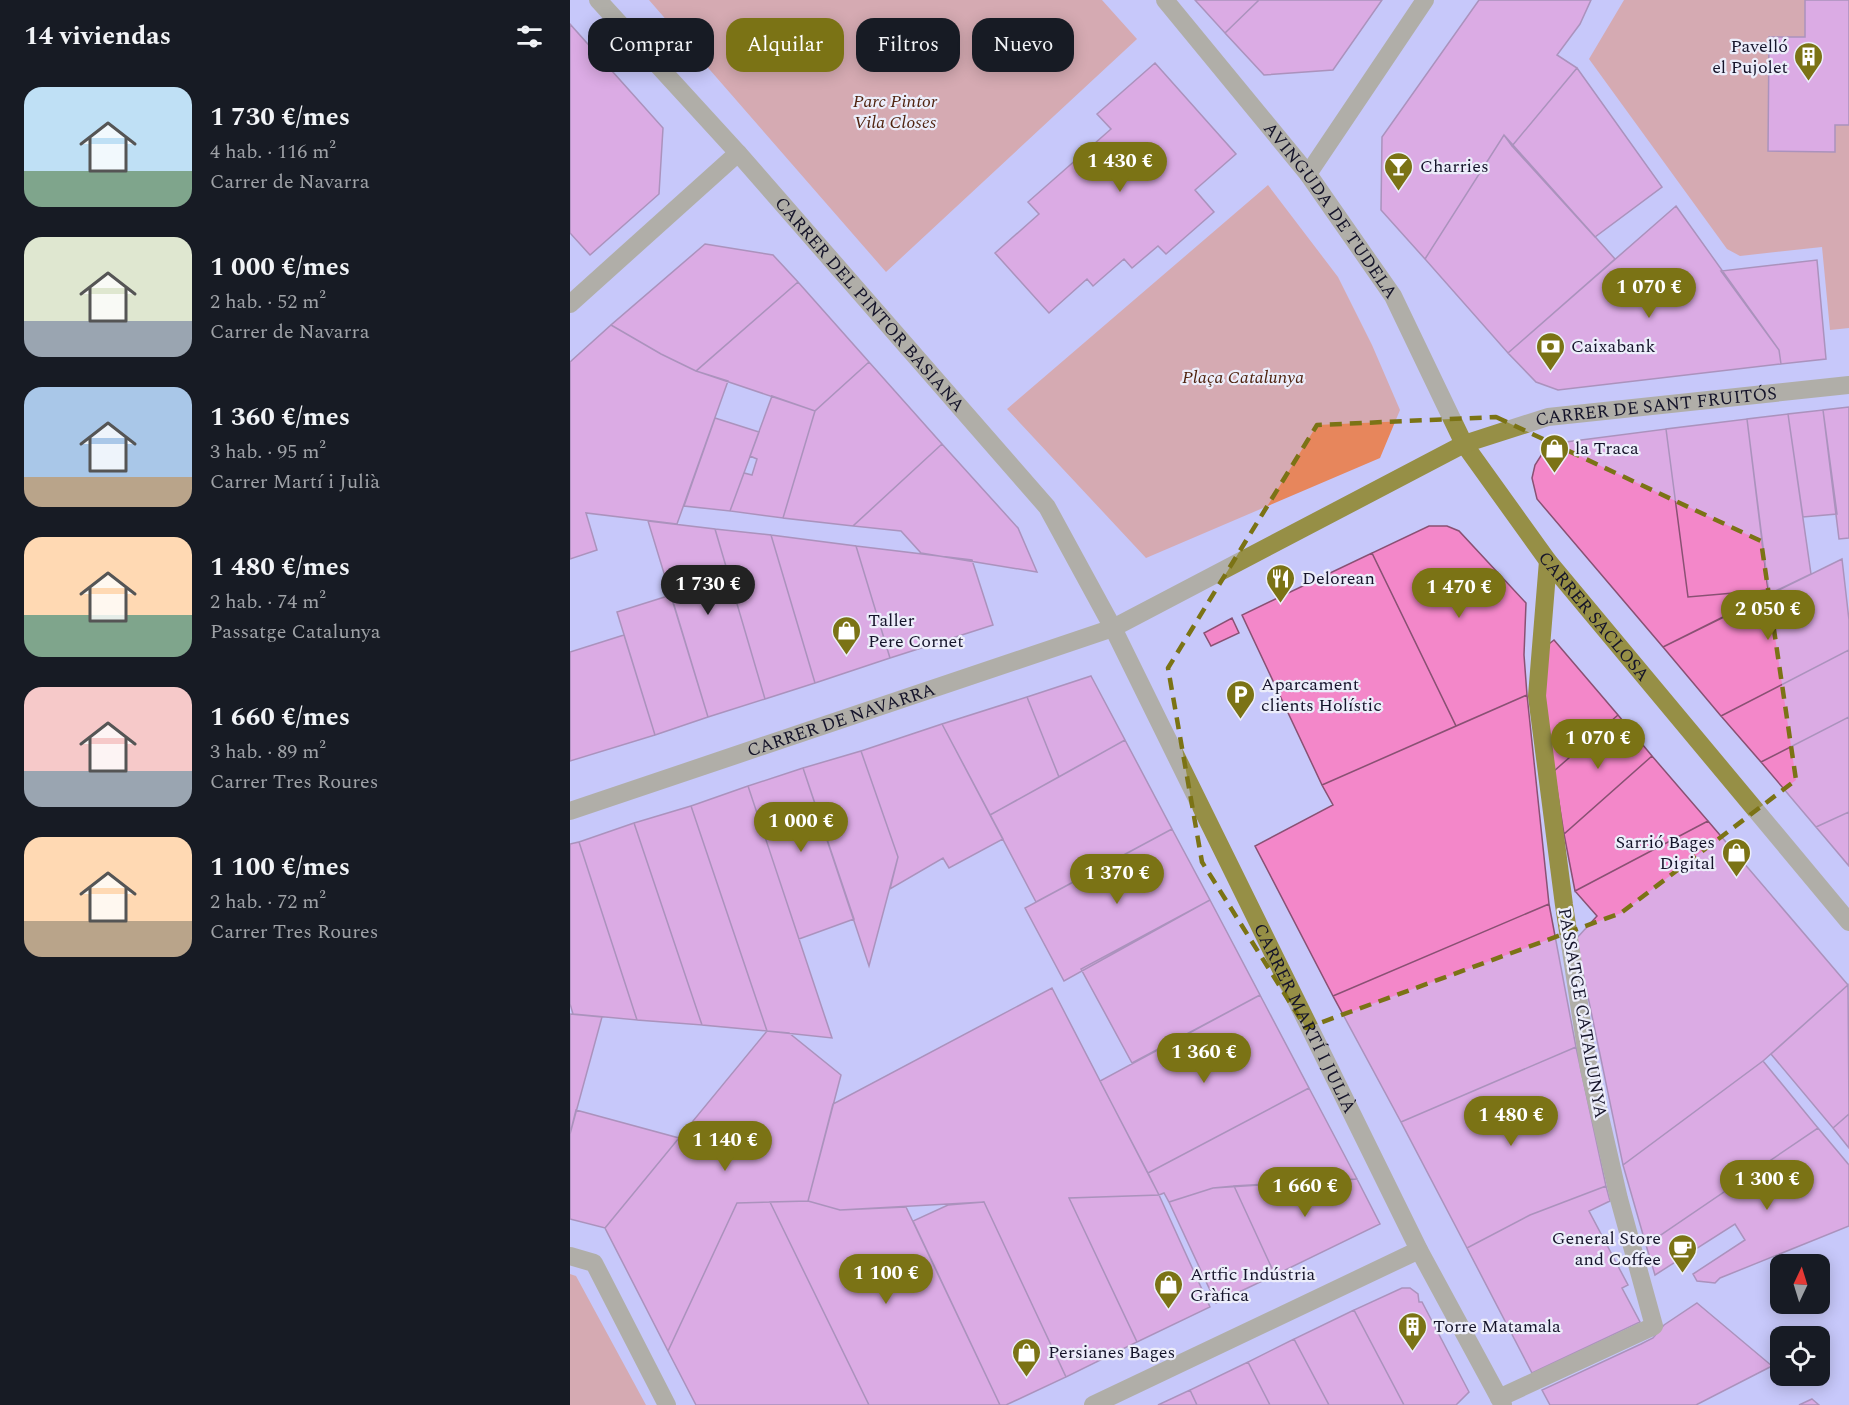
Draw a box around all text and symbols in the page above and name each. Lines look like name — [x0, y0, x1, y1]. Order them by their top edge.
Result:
text: 14 viviendas — [24, 16, 171, 56]
chip: Comprar — [588, 18, 714, 72]
chip: Alquilar — [726, 18, 844, 72]
chip: Filtros — [856, 18, 960, 72]
chip: Nuevo — [972, 18, 1074, 72]
icon: filters — [513, 20, 546, 53]
place label: Pavelló el Pujolet — [1712, 33, 1788, 81]
building icon: Pavelló el Pujolet — [1793, 40, 1825, 82]
park label: Parc Pintor Vila Closes — [853, 88, 938, 136]
text: 1 730 €/mes — [210, 97, 350, 137]
icon: home — [72, 111, 144, 183]
street label: AVINGUDA DE TUDELA — [1257, 116, 1404, 305]
text: 4 hab. · 116 m² — [210, 137, 336, 167]
pin: 1 430 € — [1065, 142, 1175, 193]
text: 1 430 € — [1087, 146, 1153, 176]
bar icon: Charries — [1383, 150, 1415, 192]
place label: Charries — [1420, 153, 1489, 180]
text: Carrer de Navarra — [210, 167, 369, 197]
street label: CARRER DEL PINTOR BASIANA — [768, 191, 971, 418]
text: 1 000 €/mes — [210, 247, 350, 287]
icon: home — [72, 261, 144, 333]
pin: 1 070 € — [1594, 268, 1704, 319]
text: 1 070 € — [1616, 272, 1682, 302]
text: 2 hab. · 52 m² — [210, 287, 326, 317]
text: Carrer de Navarra — [210, 317, 369, 347]
bank icon: Caixabank — [1534, 330, 1566, 372]
place label: Caixabank — [1571, 333, 1656, 360]
park label: Plaça Catalunya — [1182, 364, 1304, 391]
street label: CARRER DE SANT FRUITÓS — [1532, 380, 1778, 434]
text: 1 360 €/mes — [210, 397, 350, 437]
icon: home — [72, 411, 144, 483]
shop icon: la Traca — [1538, 432, 1570, 474]
place label: la Traca — [1575, 435, 1639, 462]
text: 3 hab. · 95 m² — [210, 437, 326, 467]
text: Carrer Martí i Julià — [210, 467, 380, 497]
street label: CARRER SACLOSA — [1531, 546, 1656, 688]
text: 1 480 €/mes — [210, 547, 350, 587]
icon: home — [72, 561, 144, 633]
restaurant icon: Delorean — [1265, 562, 1297, 604]
pin: 1 730 € — [653, 565, 763, 616]
place label: Delorean — [1302, 565, 1375, 592]
pin: 1 470 € — [1404, 568, 1514, 619]
text: 1 730 € — [675, 569, 741, 599]
text: 1 470 € — [1426, 572, 1492, 602]
text: 2 hab. · 74 m² — [210, 587, 326, 617]
pin: 2 050 € — [1713, 590, 1823, 641]
text: 2 050 € — [1735, 594, 1801, 624]
place label: Taller Pere Cornet — [868, 607, 964, 655]
shop icon: Taller Pere Cornet — [831, 614, 863, 656]
text: Passatge Catalunya — [210, 617, 380, 647]
place label: Aparcament clients Holístic — [1261, 671, 1382, 719]
street label: CARRER DE NAVARRA — [744, 676, 939, 764]
parking icon: Aparcament clients Holístic — [1224, 678, 1256, 720]
text: 1 660 €/mes — [210, 697, 350, 737]
icon: home — [72, 711, 144, 783]
pin: 1 070 € — [1543, 719, 1653, 770]
text: 1 070 € — [1565, 723, 1631, 753]
text: 3 hab. · 89 m² — [210, 737, 326, 767]
text: Carrer Tres Roures — [210, 767, 378, 797]
pin: 1 000 € — [746, 802, 856, 853]
text: 1 000 € — [768, 806, 834, 836]
place label: Sarrió Bages Digital — [1615, 829, 1715, 877]
shop icon: Sarrió Bages Digital — [1720, 836, 1752, 878]
text: 1 100 €/mes — [210, 847, 350, 887]
pin: 1 370 € — [1062, 854, 1172, 905]
text: 1 370 € — [1084, 858, 1150, 888]
icon: home — [72, 861, 144, 933]
text: 2 hab. · 72 m² — [210, 887, 326, 917]
street label: PASSATGE CATALUNYA — [1551, 906, 1614, 1120]
text: Carrer Tres Roures — [210, 917, 378, 947]
street label: CARRER MARTÍ I JULIÀ — [1246, 919, 1363, 1118]
pin: 1 360 € — [1149, 1033, 1259, 1084]
text: 1 360 € — [1171, 1037, 1237, 1067]
pin: 1 480 € — [1456, 1096, 1566, 1147]
text: 1 480 € — [1478, 1100, 1544, 1130]
pin: 1 140 € — [670, 1121, 780, 1172]
text: 1 140 € — [692, 1125, 758, 1155]
pin: 1 300 € — [1712, 1160, 1822, 1211]
text: 1 300 € — [1734, 1164, 1800, 1194]
pin: 1 660 € — [1250, 1167, 1360, 1218]
text: 1 660 € — [1272, 1171, 1338, 1201]
place label: General Store and Coffee — [1552, 1225, 1661, 1273]
cafe icon: General Store and Coffee — [1666, 1232, 1698, 1274]
pin: 1 100 € — [831, 1254, 941, 1305]
north arrow — [1770, 1254, 1830, 1314]
map controls — [1770, 1254, 1830, 1386]
text: 1 100 € — [853, 1258, 919, 1288]
place label: Artfic Indústria Gràfica — [1190, 1261, 1316, 1309]
shop icon: Artfic Indústria Gràfica — [1153, 1268, 1185, 1310]
building icon: Torre Matamala — [1396, 1310, 1428, 1352]
place label: Torre Matamala — [1433, 1313, 1561, 1340]
button: locate — [1770, 1326, 1830, 1386]
shop icon: Persianes Bages — [1011, 1336, 1043, 1378]
place label: Persianes Bages — [1048, 1339, 1175, 1366]

